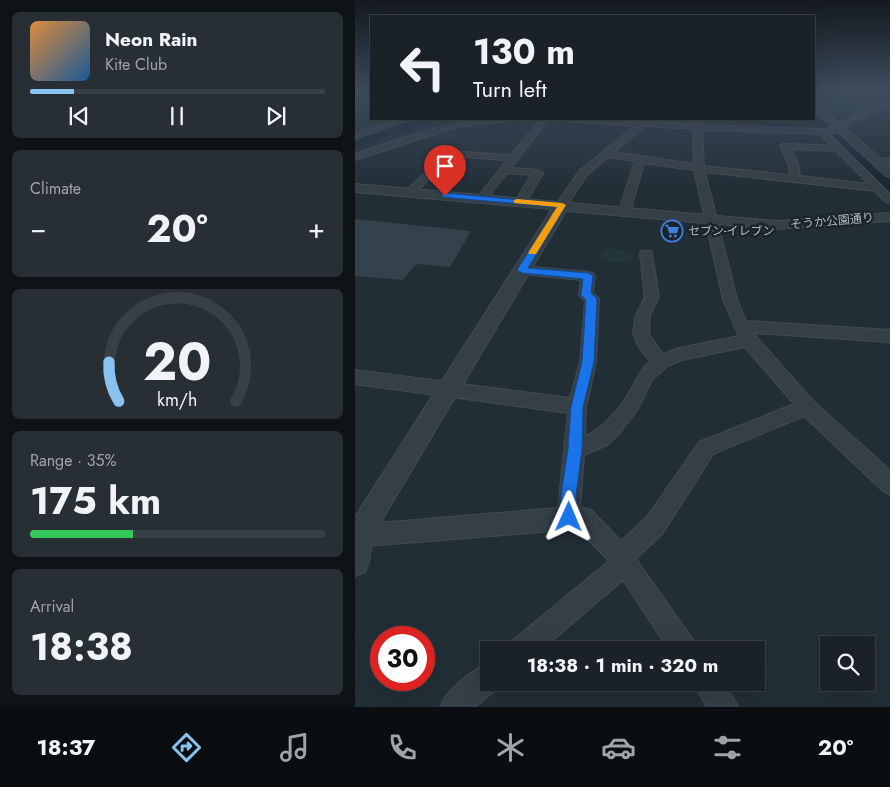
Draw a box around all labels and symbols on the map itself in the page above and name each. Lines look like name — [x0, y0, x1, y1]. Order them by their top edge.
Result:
pin — [424, 145, 466, 196]
street label: そうか公園通り — [789, 208, 875, 234]
supermarket icon: セブン-イレブン — [660, 219, 684, 243]
place label: セブン-イレブン — [688, 222, 775, 240]
position arrow — [542, 490, 594, 542]
speed limit sign: 30 — [370, 626, 435, 691]

